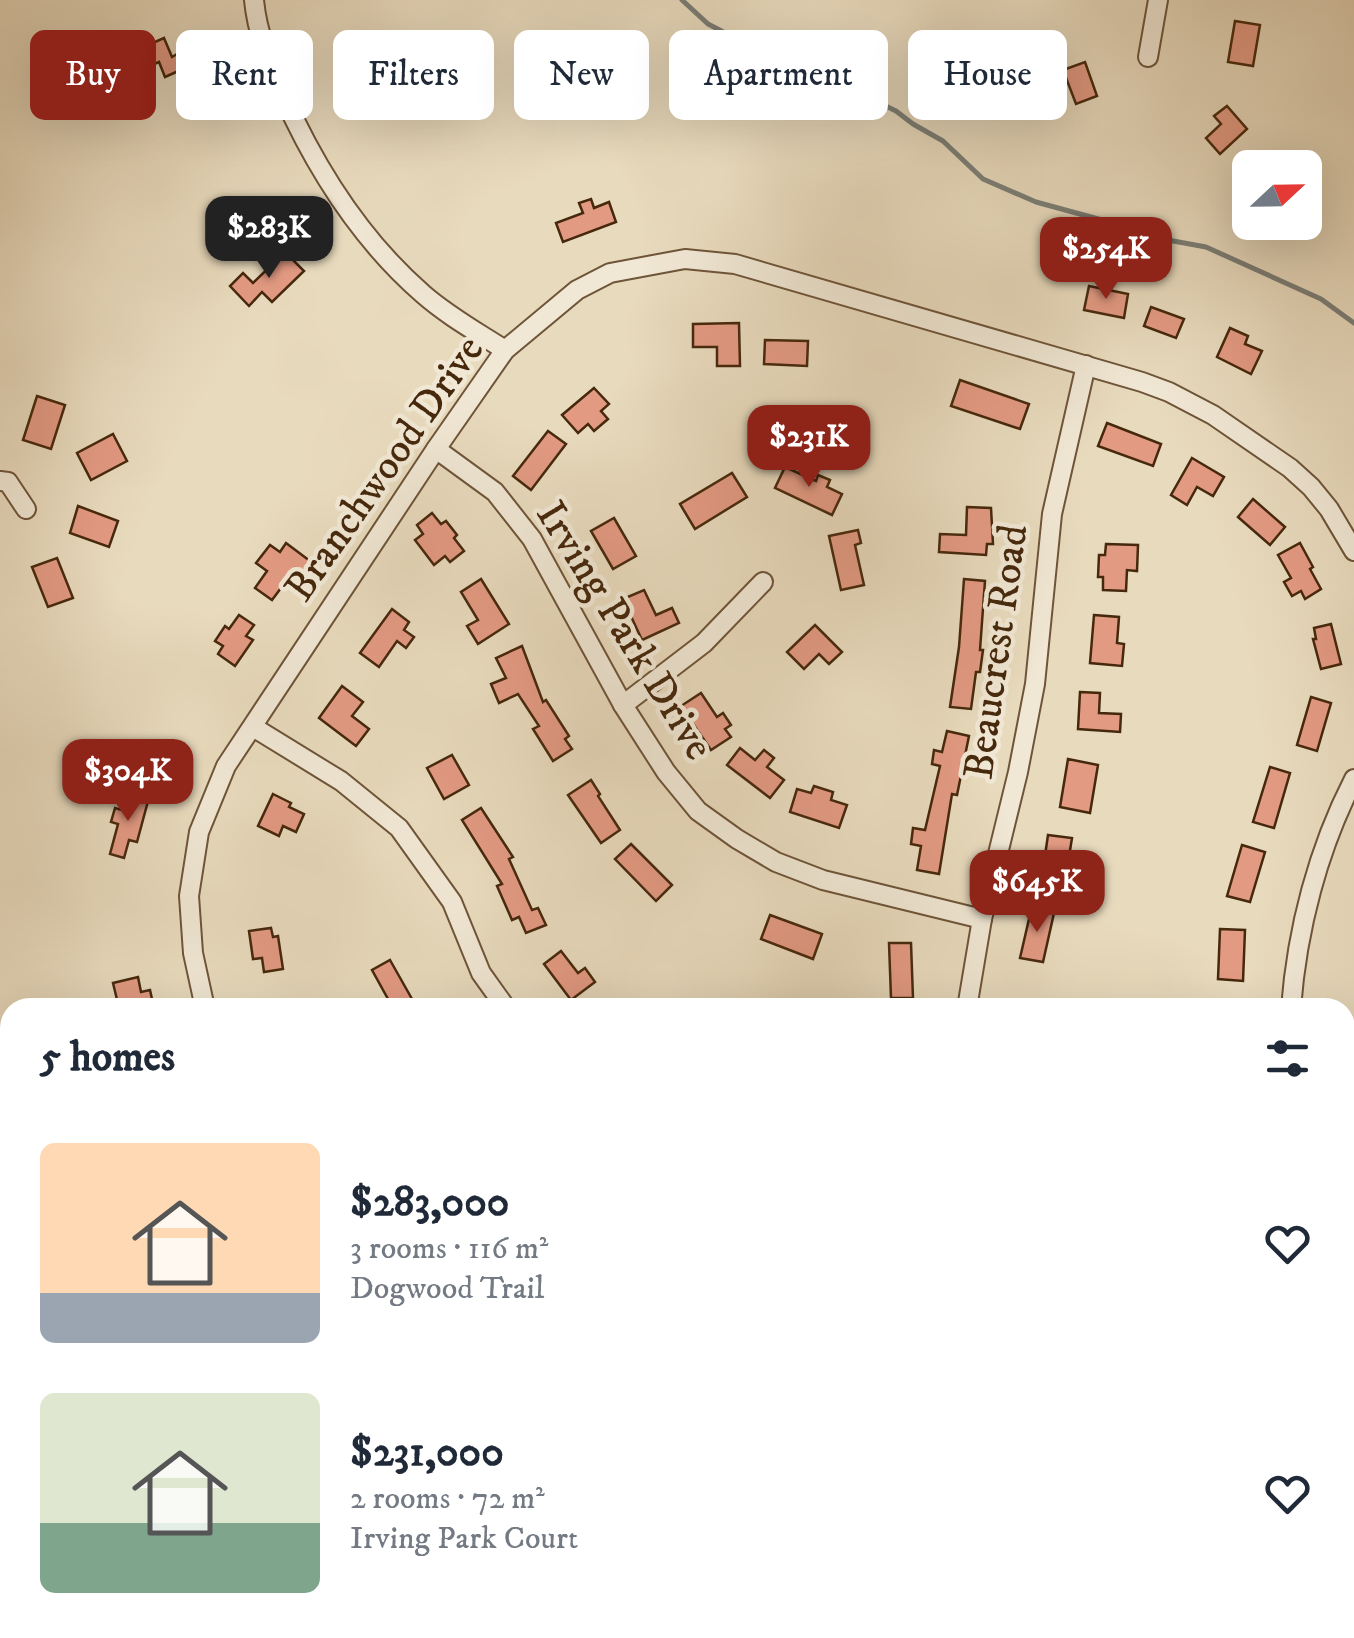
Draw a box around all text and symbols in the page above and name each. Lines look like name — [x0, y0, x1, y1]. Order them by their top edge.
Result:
chip: Buy — [30, 30, 156, 120]
chip: Rent — [176, 30, 313, 120]
chip: Filters — [333, 30, 494, 120]
chip: New — [514, 30, 649, 120]
chip: Apartment — [669, 30, 888, 120]
chip: House — [908, 30, 1067, 120]
north arrow — [1232, 150, 1322, 240]
map controls — [1232, 150, 1322, 240]
pin: $283K — [199, 196, 339, 281]
text: $283K — [227, 208, 311, 248]
pin: $254K — [1036, 217, 1176, 302]
text: $254K — [1062, 229, 1150, 269]
street label: Branchwood Drive — [274, 326, 496, 612]
pin: $231K — [739, 405, 879, 490]
text: $231K — [769, 417, 849, 457]
street label: Irving Park Drive — [524, 492, 724, 770]
street label: Beaucrest Road — [953, 521, 1041, 783]
pin: $304K — [58, 739, 198, 824]
text: $304K — [84, 751, 172, 791]
pin: $645K — [967, 850, 1107, 935]
text: $645K — [992, 862, 1082, 902]
icon: filters — [1260, 1031, 1315, 1086]
text: 5 homes — [40, 1032, 175, 1084]
text: $283,000 — [350, 1177, 509, 1229]
icon: home — [120, 1183, 240, 1303]
icon: heart — [1260, 1216, 1315, 1271]
text: 3 rooms · 116 m² — [350, 1229, 548, 1269]
text: Dogwood Trail — [350, 1269, 544, 1309]
text: $231,000 — [350, 1427, 504, 1479]
icon: home — [120, 1433, 240, 1553]
icon: heart — [1260, 1466, 1315, 1521]
text: 2 rooms · 72 m² — [350, 1479, 545, 1519]
text: Irving Park Court — [350, 1519, 578, 1559]

